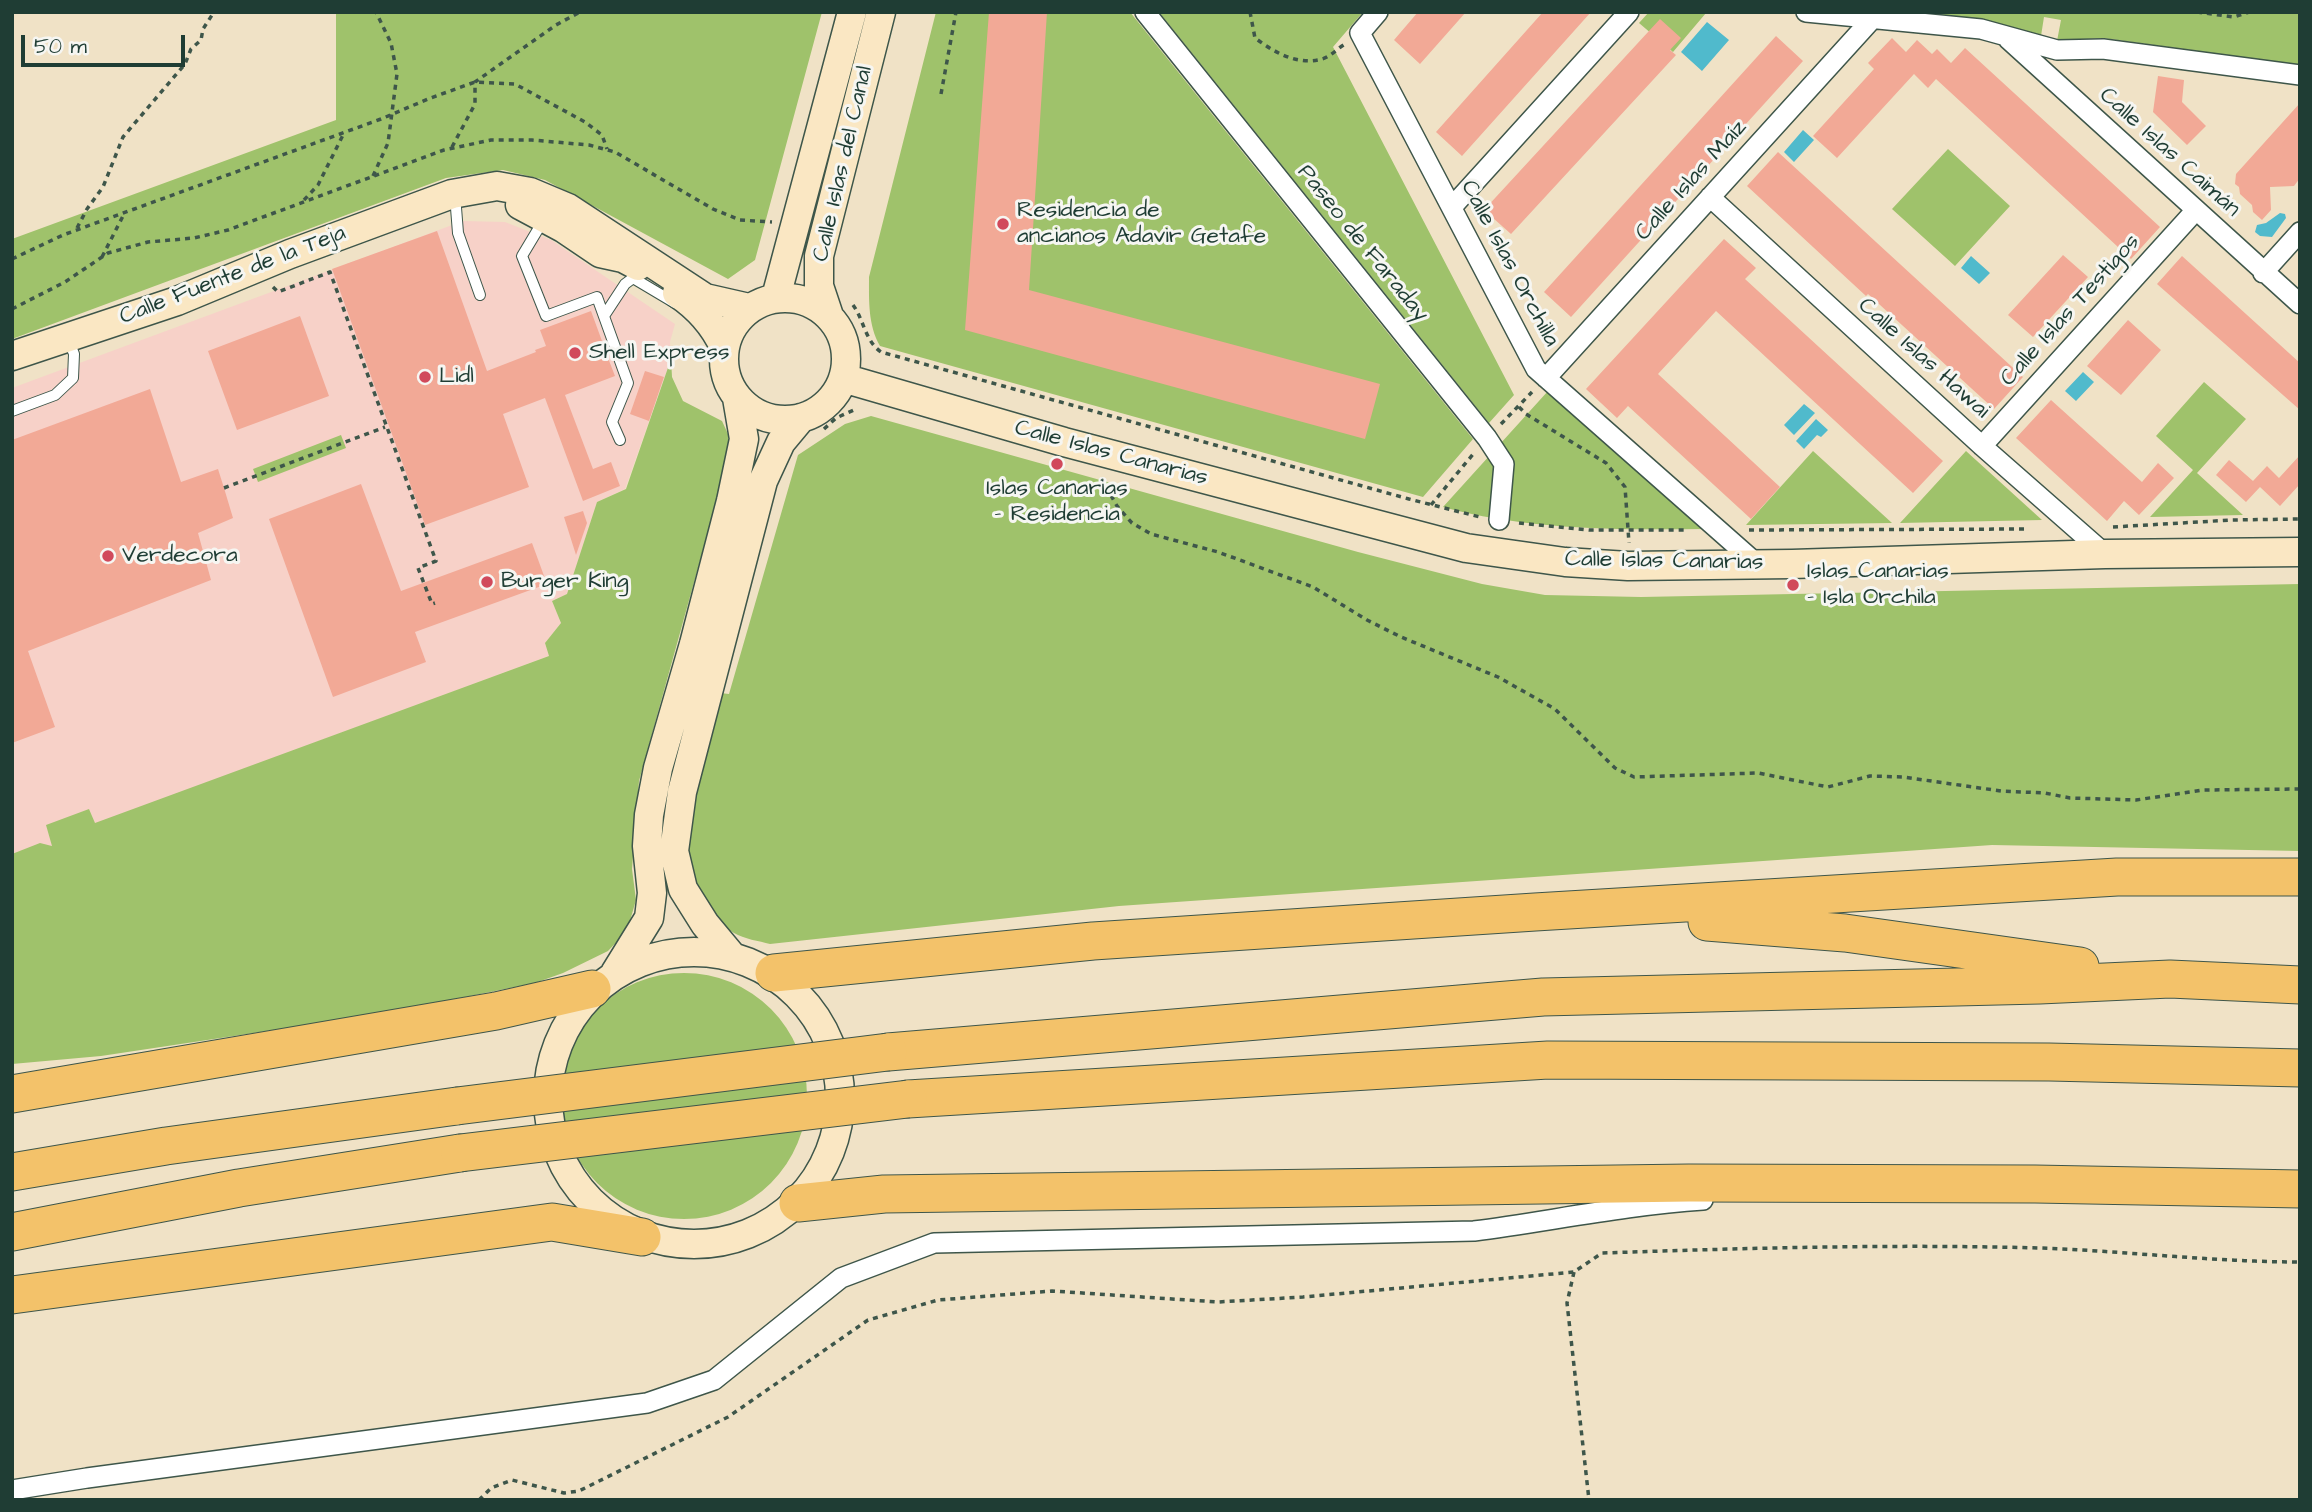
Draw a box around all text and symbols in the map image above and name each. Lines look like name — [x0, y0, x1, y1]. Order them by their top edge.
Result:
scale bar — [24, 21, 189, 65]
text: 50 m — [34, 32, 87, 61]
street label: Calle Islas del Canal — [808, 64, 880, 264]
street label: Calle Islas Caimán — [2093, 82, 2245, 224]
street label: Calle Islas Maíz — [1630, 115, 1754, 247]
street label: Paseo de Faraday — [1290, 160, 1434, 328]
street label: Calle Islas Orchilla — [1454, 176, 1564, 352]
place label: Residencia de ancianos Adavir Getafe — [1017, 197, 1266, 251]
marker: Residencia de ancianos Adavir Getafe — [995, 216, 1011, 232]
street label: Calle Fuente de la Teja — [116, 220, 350, 332]
street label: Calle Islas Testigos — [1995, 229, 2147, 393]
street label: Calle Islas Hawai — [1852, 293, 1994, 425]
place label: Shell Express — [589, 339, 730, 367]
marker: Shell Express — [567, 345, 583, 361]
place label: Lidl — [439, 363, 474, 391]
marker: Lidl — [417, 369, 433, 385]
street label: Calle Islas Canarias — [1012, 415, 1210, 493]
marker: Islas Canarias - Residencia — [1049, 456, 1065, 472]
place label: Islas Canarias - Residencia — [986, 475, 1128, 529]
place label: Verdecora — [122, 542, 238, 570]
street label: Calle Islas Canarias — [1564, 546, 1764, 578]
marker: Verdecora — [100, 548, 116, 564]
place label: Islas Canarias - Isla Orchila — [1807, 558, 1949, 612]
place label: Burger King — [501, 568, 629, 596]
marker: Burger King — [479, 574, 495, 590]
marker: Islas Canarias - Isla Orchila — [1785, 577, 1801, 593]

